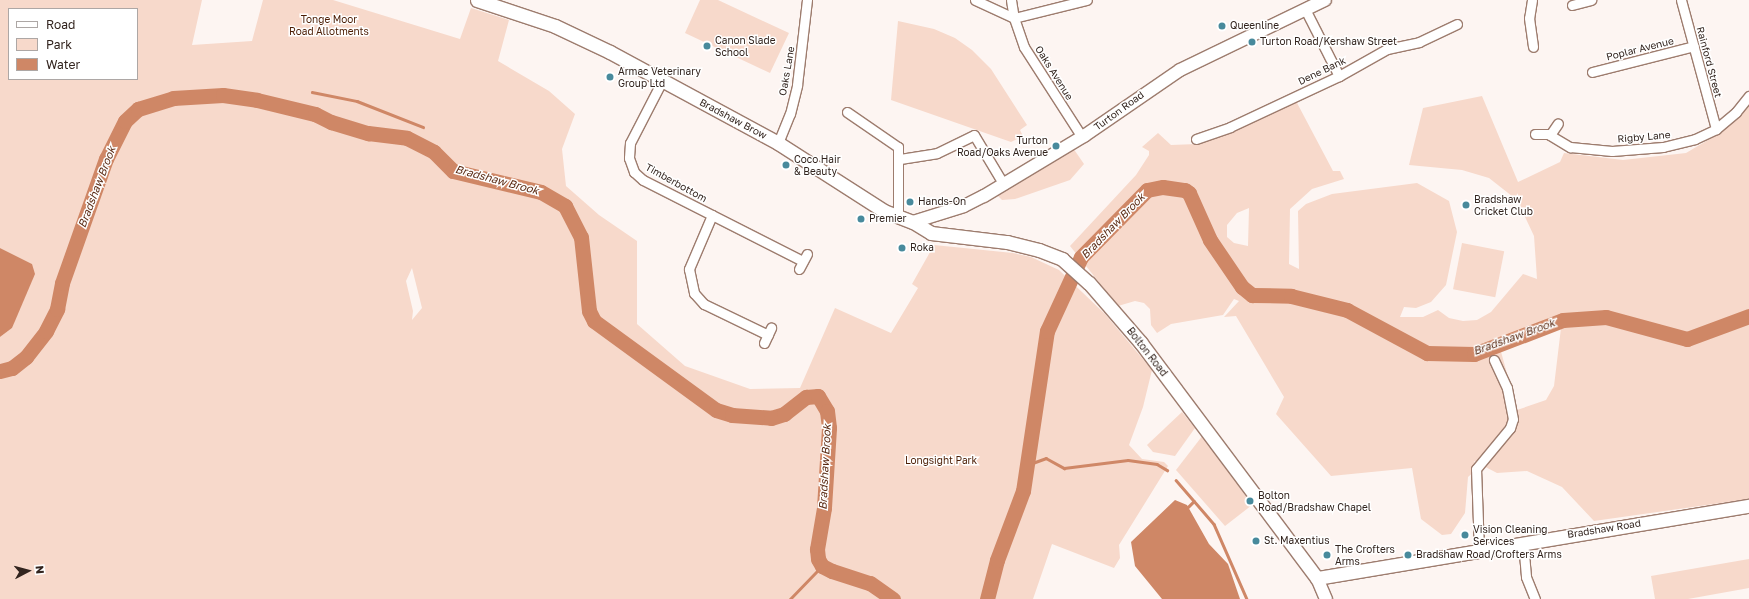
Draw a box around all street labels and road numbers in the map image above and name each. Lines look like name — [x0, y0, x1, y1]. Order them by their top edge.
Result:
street label: Rainford Street — [1694, 25, 1724, 99]
street label: Poplar Avenue — [1605, 35, 1675, 63]
street label: Oaks Avenue — [1033, 44, 1075, 102]
street label: Oaks Lane — [777, 45, 797, 97]
street label: Dene Bank — [1296, 54, 1348, 88]
street label: Turton Road — [1092, 89, 1146, 133]
street label: Bradshaw Brow — [697, 96, 769, 142]
street label: Rigby Lane — [1617, 129, 1671, 145]
street label: Timberbottom — [643, 161, 709, 205]
street label: Bolton Road — [1124, 325, 1170, 379]
street label: Bradshaw Road — [1566, 517, 1642, 541]

